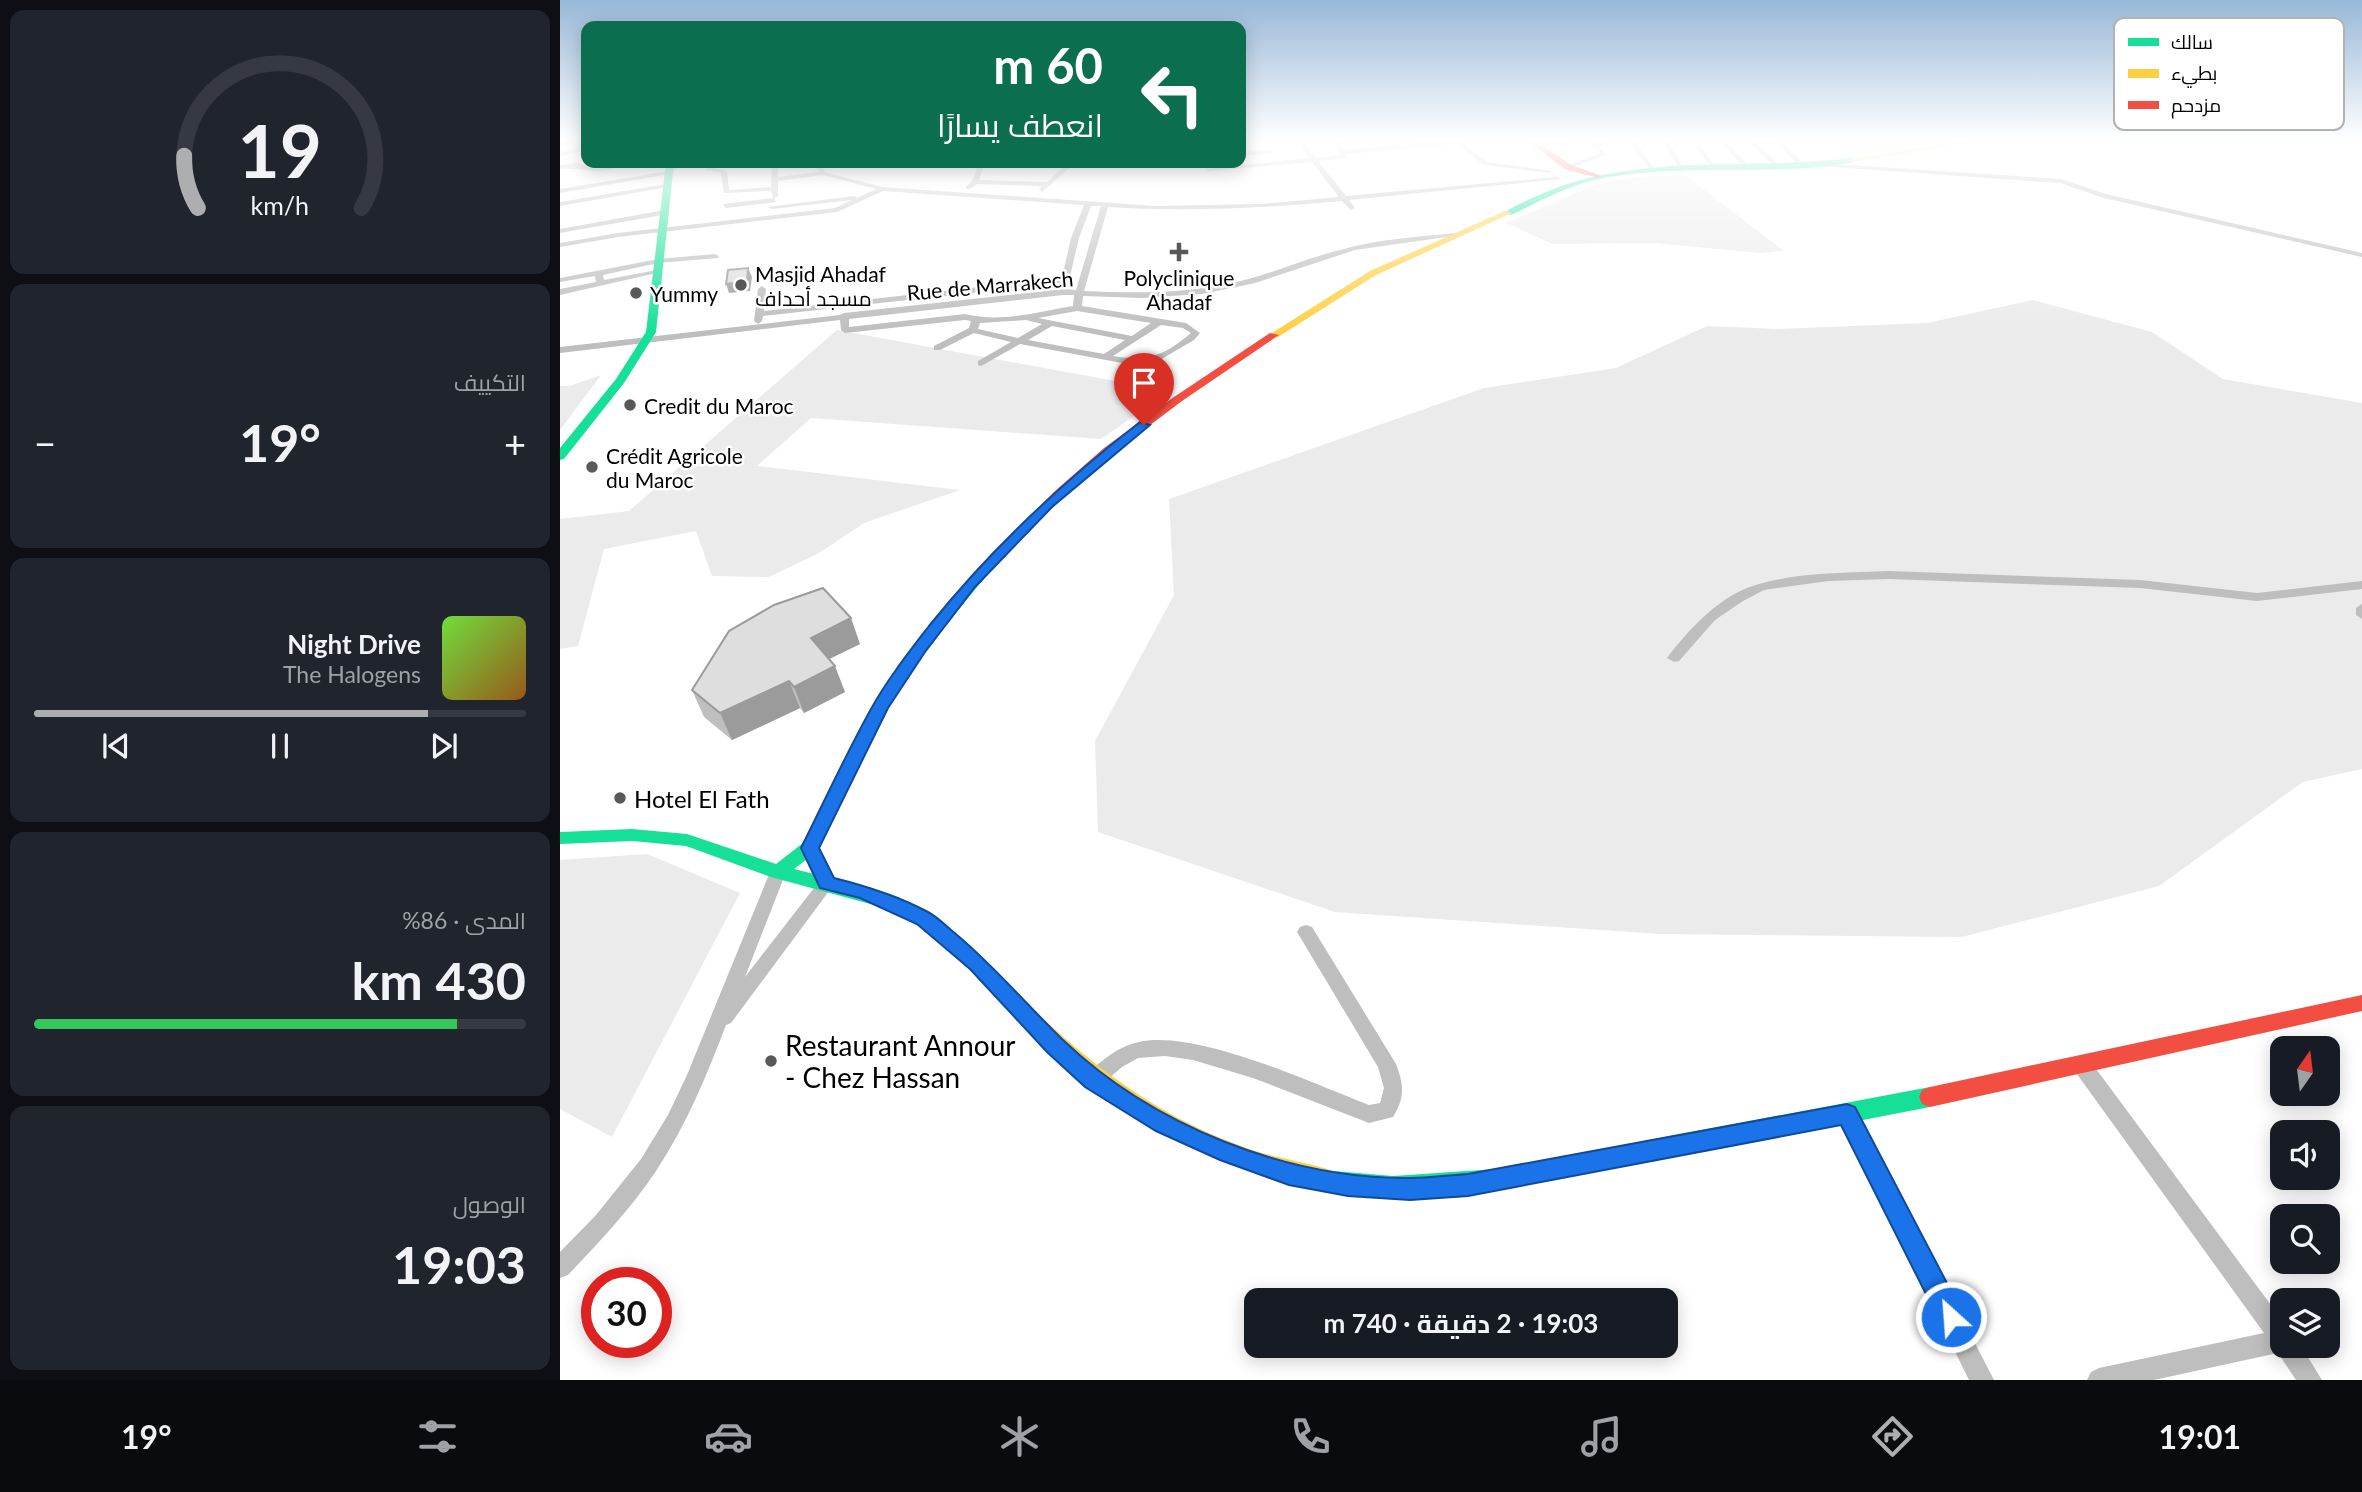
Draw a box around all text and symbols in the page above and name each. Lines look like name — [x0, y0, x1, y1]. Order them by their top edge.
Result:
legend — [2114, 18, 2344, 130]
text: سالك — [2171, 30, 2213, 53]
text: 60 m — [993, 36, 1103, 94]
icon: left — [1127, 49, 1218, 140]
text: بطيء — [2171, 61, 2217, 88]
text: مزدحم — [2171, 93, 2221, 119]
text: انعطف يسارًا — [937, 105, 1103, 144]
text: 19 — [238, 106, 322, 194]
text: km/h — [251, 190, 309, 220]
marker: Polyclinique Ahadaf — [1169, 242, 1189, 262]
place label: Masjid Ahadaf مسجد أحداف — [755, 261, 887, 310]
street label: Rue de Marrakech — [906, 265, 1074, 305]
place label: Polyclinique Ahadaf — [1124, 265, 1234, 314]
marker: Masjid Ahadaf مسجد أحداف — [733, 277, 749, 293]
place label: Yummy — [650, 281, 718, 306]
marker: Yummy — [628, 285, 644, 301]
pin — [1114, 353, 1174, 425]
icon: arrive — [1125, 364, 1163, 402]
text: التكييف — [454, 368, 526, 396]
place label: Credit du Maroc — [644, 393, 794, 418]
marker: Credit du Maroc — [622, 397, 638, 413]
text: 19° — [239, 411, 321, 473]
text: − — [34, 420, 56, 466]
text: + — [504, 420, 526, 466]
place label: Crédit Agricole du Maroc — [606, 443, 743, 492]
marker: Crédit Agricole du Maroc — [584, 459, 600, 475]
text: Night Drive — [287, 628, 421, 660]
text: The Halogens — [283, 660, 421, 688]
icon: previous — [97, 727, 135, 765]
icon: pause — [261, 727, 299, 765]
icon: next — [425, 727, 463, 765]
place label: Hotel El Fath — [634, 784, 770, 813]
marker: Hotel El Fath — [612, 790, 628, 806]
text: المدى · 86% — [402, 906, 526, 934]
text: 430 km — [352, 949, 526, 1011]
place label: Restaurant Annour - Chez Hassan — [785, 1028, 1016, 1094]
north arrow — [2270, 1036, 2340, 1106]
map controls — [2270, 1036, 2340, 1358]
marker: Restaurant Annour - Chez Hassan — [763, 1053, 779, 1069]
button: sound — [2270, 1120, 2340, 1190]
text: الوصول — [453, 1190, 526, 1218]
button: search — [2270, 1204, 2340, 1274]
text: 19:03 — [392, 1233, 526, 1295]
speed limit sign: 30 — [581, 1267, 672, 1358]
position arrow — [1914, 1280, 1988, 1354]
button: layers — [2270, 1288, 2340, 1358]
text: 19:03 · 2 دقيقة · 740 m — [1324, 1307, 1598, 1339]
icon: filters — [413, 1412, 462, 1461]
icon: car — [704, 1412, 753, 1461]
icon: climate — [995, 1412, 1044, 1461]
icon: phone — [1286, 1412, 1335, 1461]
icon: music — [1577, 1412, 1626, 1461]
icon: directions — [1868, 1412, 1917, 1461]
text: 19° — [121, 1417, 171, 1456]
text: 19:01 — [2159, 1417, 2241, 1456]

